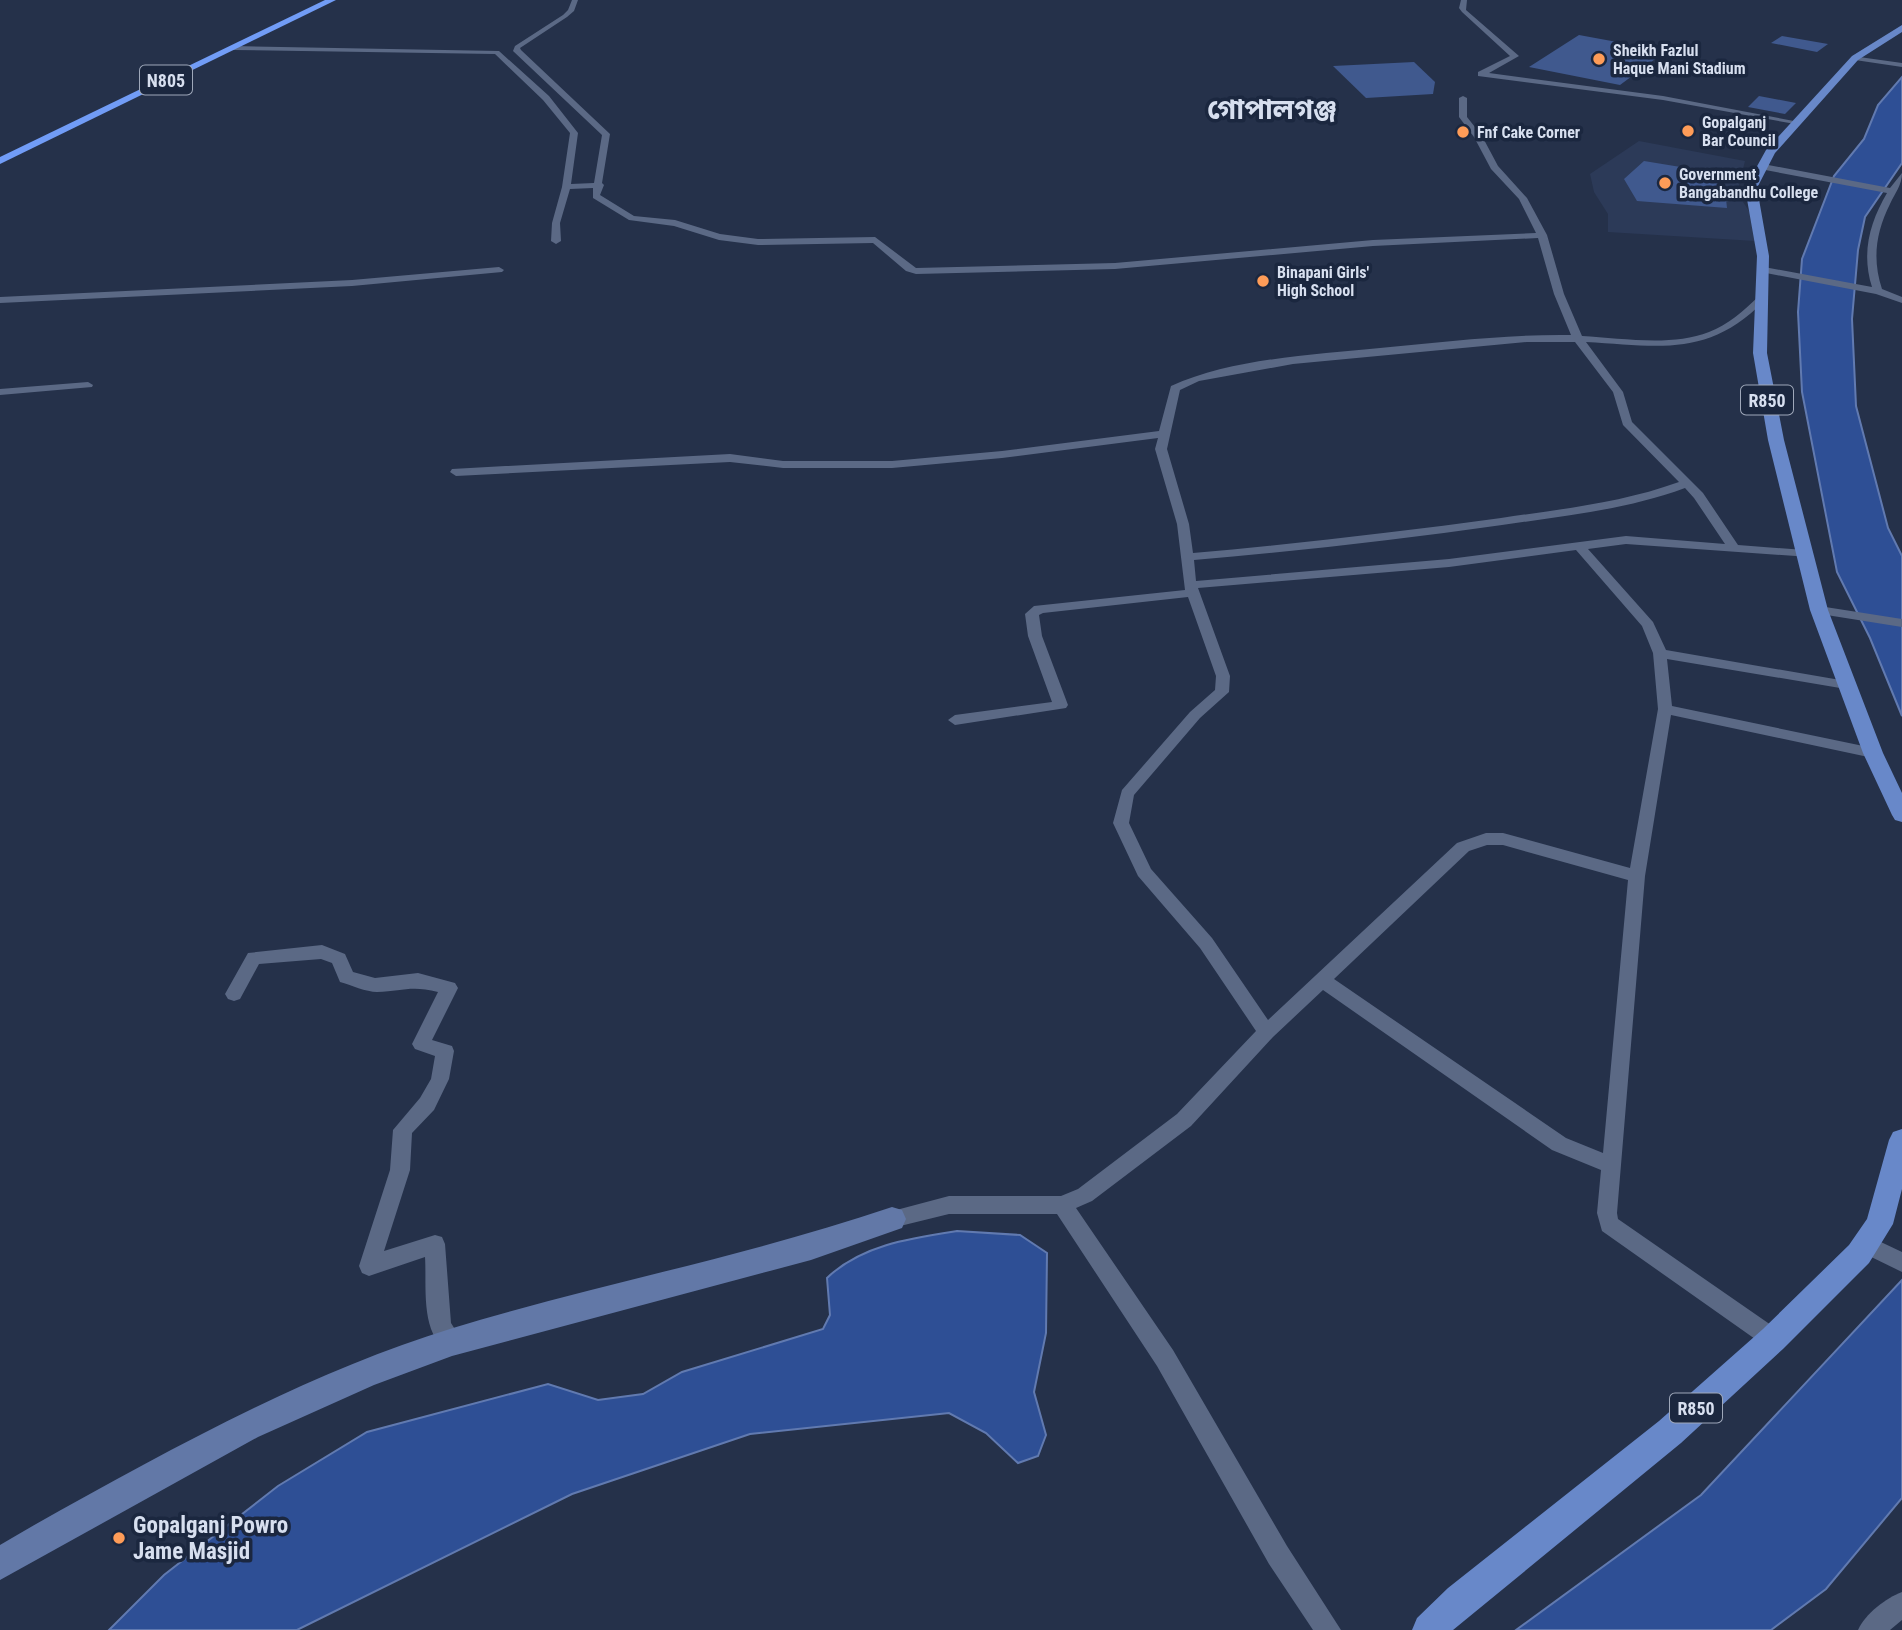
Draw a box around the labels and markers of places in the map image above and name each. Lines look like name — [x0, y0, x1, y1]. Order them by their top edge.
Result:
place label: Sheikh Fazlul Haque Mani Stadium — [1613, 41, 1746, 78]
marker: Sheikh Fazlul Haque Mani Stadium — [1591, 51, 1607, 67]
place label: Gopalganj Bar Council — [1702, 113, 1776, 150]
place label: Fnf Cake Corner — [1477, 123, 1580, 142]
marker: Gopalganj Bar Council — [1680, 123, 1696, 139]
marker: Fnf Cake Corner — [1455, 124, 1471, 140]
place label: Government Bangabandhu College — [1679, 165, 1819, 202]
marker: Government Bangabandhu College — [1657, 175, 1673, 191]
place label: Binapani Girls' High School — [1277, 263, 1369, 300]
marker: Binapani Girls' High School — [1255, 273, 1271, 289]
place label: Gopalganj Powro Jame Masjid — [133, 1512, 288, 1565]
marker: Gopalganj Powro Jame Masjid — [111, 1530, 127, 1546]

